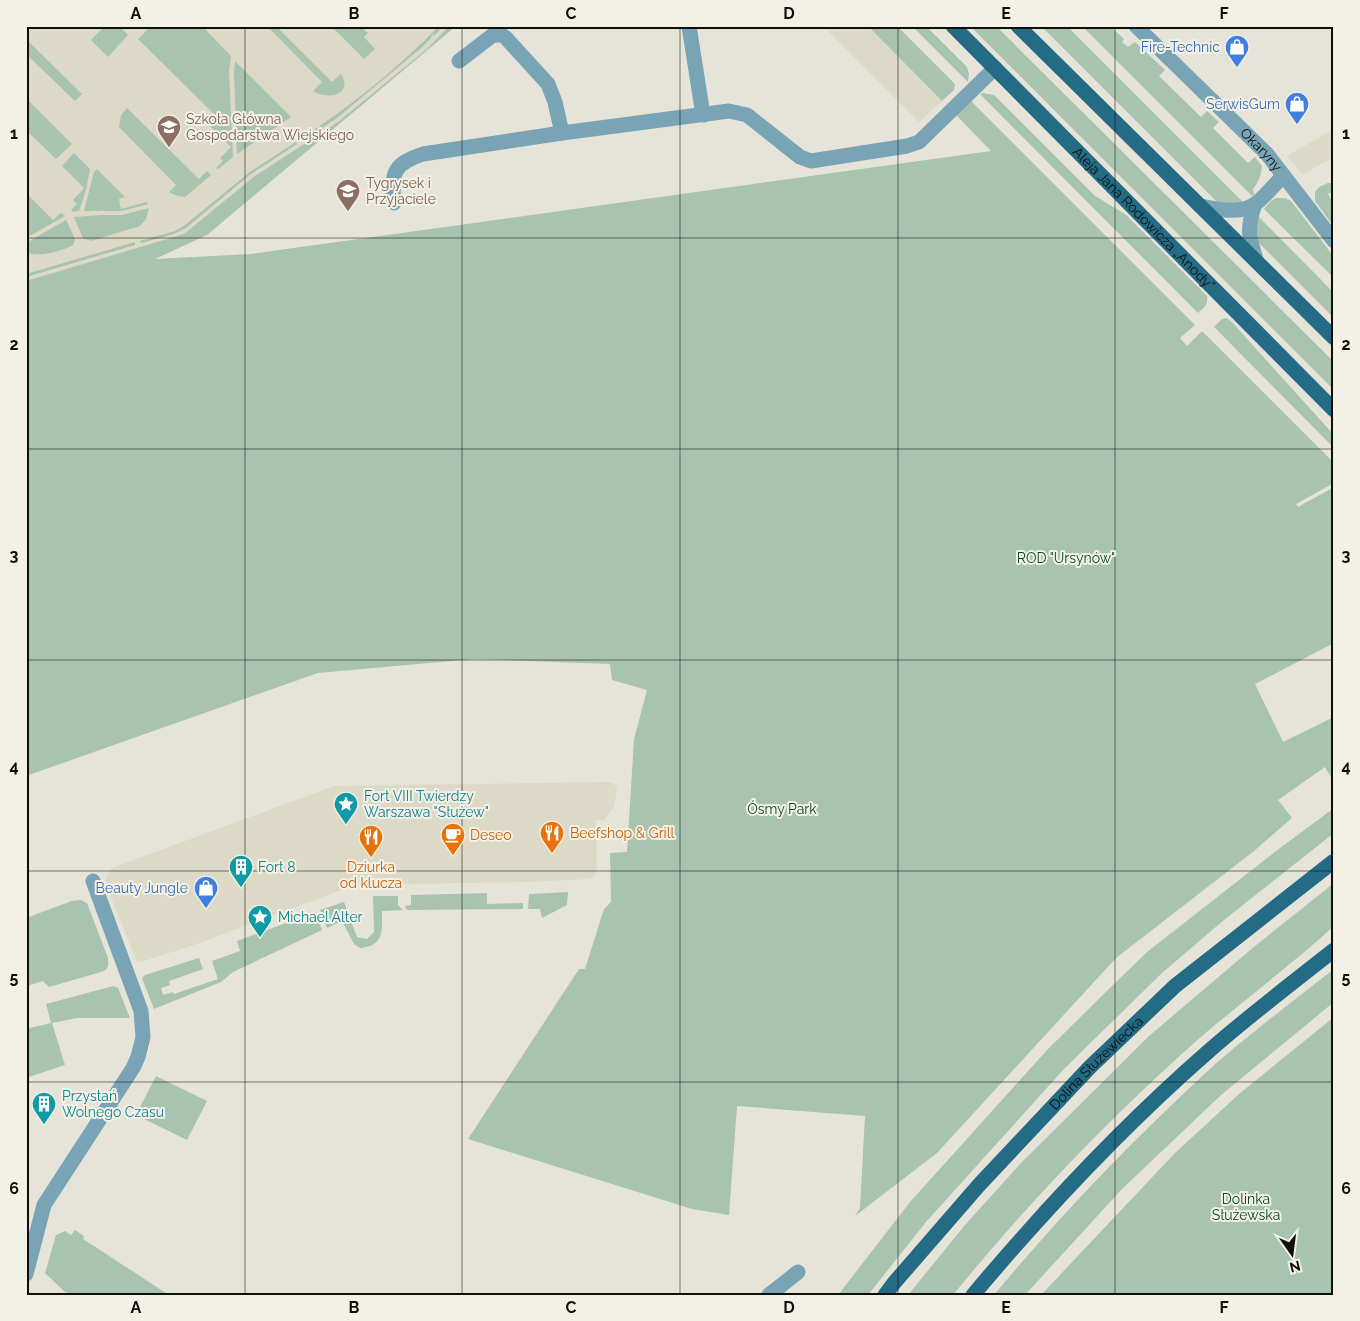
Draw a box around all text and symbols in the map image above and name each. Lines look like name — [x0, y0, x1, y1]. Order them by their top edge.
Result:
text: A — [131, 4, 142, 23]
text: B — [349, 4, 360, 23]
text: C — [566, 4, 577, 23]
text: D — [783, 4, 795, 23]
text: E — [1001, 4, 1011, 23]
text: F — [1219, 4, 1229, 23]
shop icon: Fire-Technic — [1224, 34, 1250, 68]
place label: Fire-Technic — [1141, 39, 1220, 55]
shop icon: SerwisGum — [1284, 91, 1310, 125]
place label: SerwisGum — [1206, 96, 1280, 112]
place label: Szkoła Główna Gospodarstwa Wiejskiego — [186, 111, 354, 143]
school or university icon: Szkoła Główna Gospodarstwa Wiejskiego — [156, 114, 182, 148]
text: 1 — [10, 124, 18, 143]
text: 1 — [1342, 124, 1350, 143]
street label: Okaryny — [1237, 125, 1286, 175]
street label: Aleja Jana Rodowicza „Anody” — [1070, 144, 1218, 293]
place label: Tygrysek i Przyjaciele — [366, 175, 436, 207]
school or university icon: Tygrysek i Przyjaciele — [335, 178, 361, 212]
text: 2 — [9, 335, 19, 354]
text: 2 — [1341, 335, 1351, 354]
text: 3 — [10, 546, 19, 565]
text: 3 — [1342, 546, 1351, 565]
park label: ROD "Ursynów" — [1017, 550, 1115, 566]
text: 4 — [9, 757, 19, 776]
text: 4 — [1341, 757, 1351, 776]
place label: Fort VIII Twierdzy Warszawa "Służew" — [364, 788, 489, 820]
place icon: Fort VIII Twierdzy Warszawa "Służew" — [333, 791, 359, 825]
park label: Ósmy Park — [747, 800, 817, 817]
restaurant icon: Beefshop & Grill — [539, 820, 565, 854]
cafe icon: Deseo — [440, 822, 466, 856]
restaurant icon: Dziurka od klucza — [358, 824, 384, 858]
place label: Beefshop & Grill — [570, 825, 674, 841]
place label: Deseo — [470, 827, 512, 843]
building icon: Fort 8 — [228, 854, 254, 888]
place label: Fort 8 — [258, 859, 296, 875]
place label: Dziurka od klucza — [340, 859, 402, 891]
shop icon: Beauty Jungle — [193, 875, 219, 909]
place label: Beauty Jungle — [96, 880, 188, 896]
place icon: Michael Alter — [247, 904, 273, 938]
place label: Michael Alter — [278, 909, 363, 925]
text: 5 — [10, 968, 19, 987]
text: 5 — [1342, 968, 1351, 987]
street label: Dolina Służewiecka — [1046, 1013, 1146, 1113]
place label: Przystań Wolnego Czasu — [62, 1088, 164, 1120]
building icon: Przystań Wolnego Czasu — [31, 1091, 57, 1125]
text: 6 — [9, 1179, 19, 1198]
text: 6 — [1341, 1179, 1351, 1198]
park label: Dolinka Służewska — [1212, 1191, 1280, 1223]
north arrow — [1268, 1228, 1318, 1278]
text: N — [1288, 1258, 1302, 1276]
text: A — [131, 1298, 142, 1317]
text: B — [349, 1298, 360, 1317]
text: C — [566, 1298, 577, 1317]
text: D — [783, 1298, 795, 1317]
text: E — [1001, 1298, 1011, 1317]
text: F — [1219, 1298, 1229, 1317]

